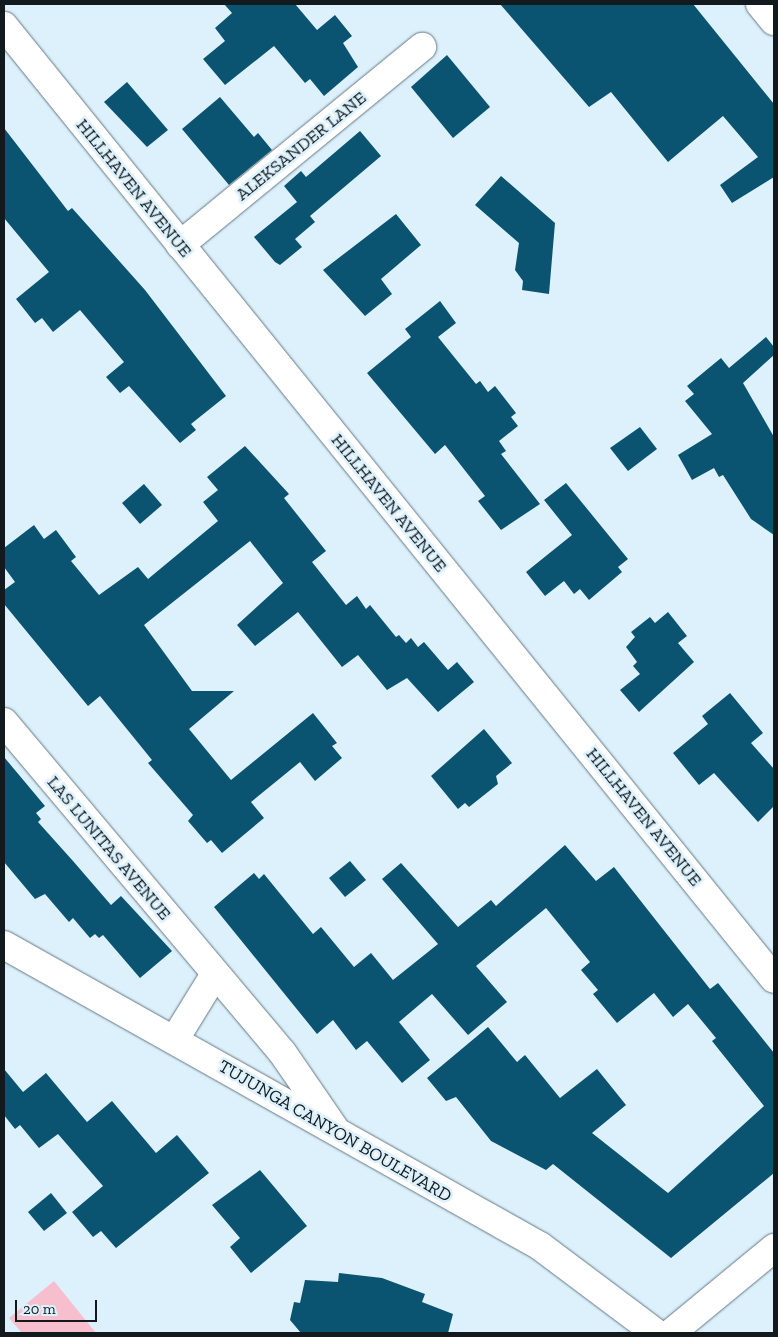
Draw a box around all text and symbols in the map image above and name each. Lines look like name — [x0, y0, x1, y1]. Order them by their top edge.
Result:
street label: ALEKSANDER LANE — [231, 87, 371, 205]
street label: HILLHAVEN AVENUE — [71, 114, 197, 262]
street label: HILLHAVEN AVENUE — [326, 429, 452, 577]
street label: HILLHAVEN AVENUE — [581, 743, 707, 891]
street label: LAS LUNITAS AVENUE — [42, 771, 176, 925]
street label: TUJUNGA CANYON BOULEVARD — [214, 1055, 456, 1207]
scale bar — [18, 1290, 100, 1322]
text: 20 m — [23, 1300, 56, 1318]

